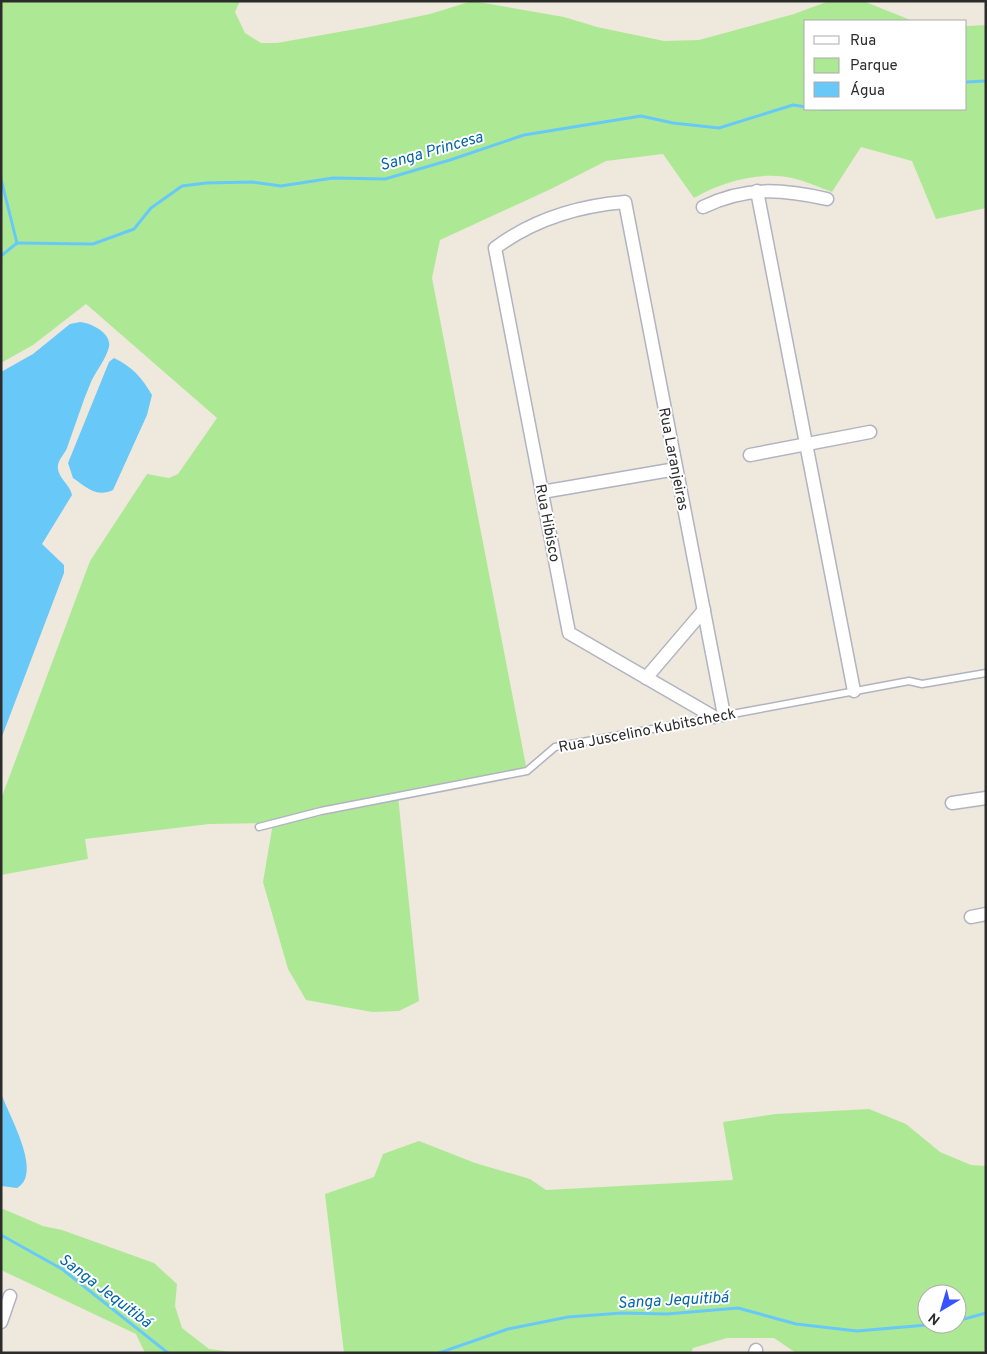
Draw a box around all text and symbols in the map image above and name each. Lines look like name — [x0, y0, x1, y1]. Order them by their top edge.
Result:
legend — [804, 20, 967, 110]
text: Rua — [850, 32, 876, 51]
text: Parque — [850, 57, 898, 76]
text: Água — [850, 81, 885, 101]
water label: Sanga Princesa — [378, 127, 486, 176]
street label: Rua Laranjeiras — [653, 406, 692, 513]
street label: Rua Hibisco — [530, 483, 563, 564]
street label: Rua Juscelino Kubitscheck — [557, 705, 738, 758]
water label: Sanga Jequitibá — [54, 1250, 157, 1334]
north arrow — [917, 1284, 967, 1334]
water label: Sanga Jequitibá — [617, 1288, 731, 1314]
text: N — [926, 1308, 944, 1328]

